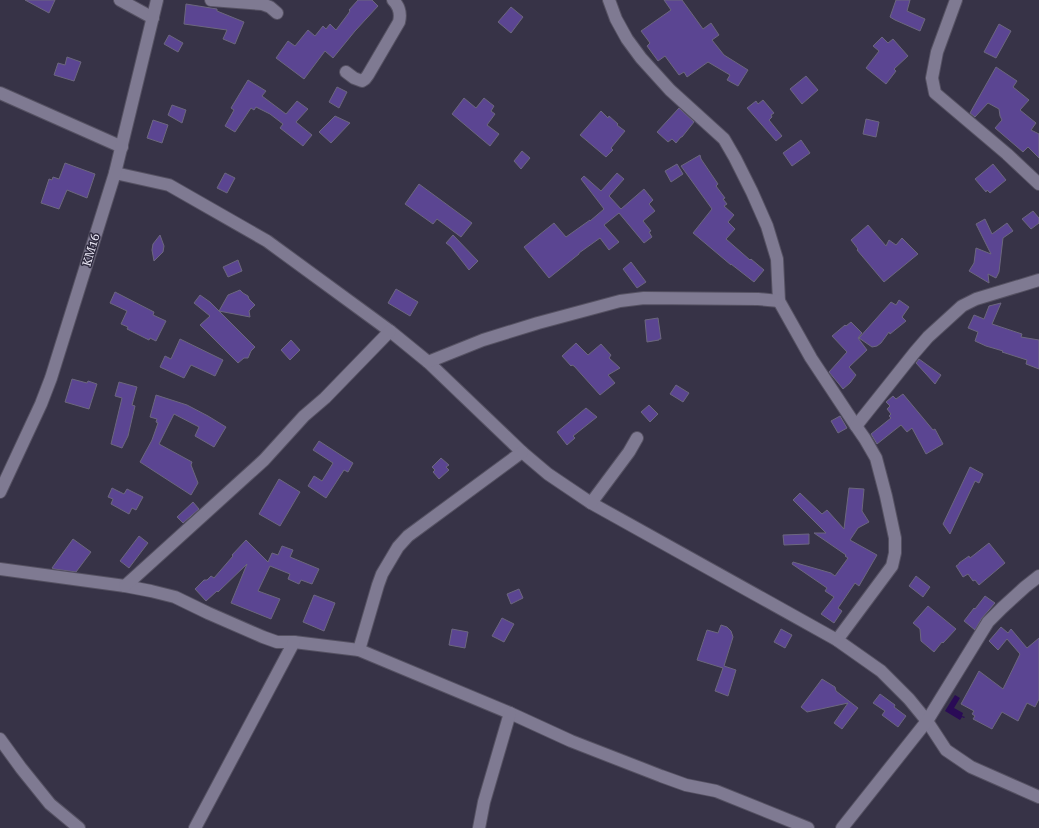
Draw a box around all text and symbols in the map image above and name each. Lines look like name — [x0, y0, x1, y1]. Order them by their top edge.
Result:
street label: KM16 — [79, 232, 103, 268]

